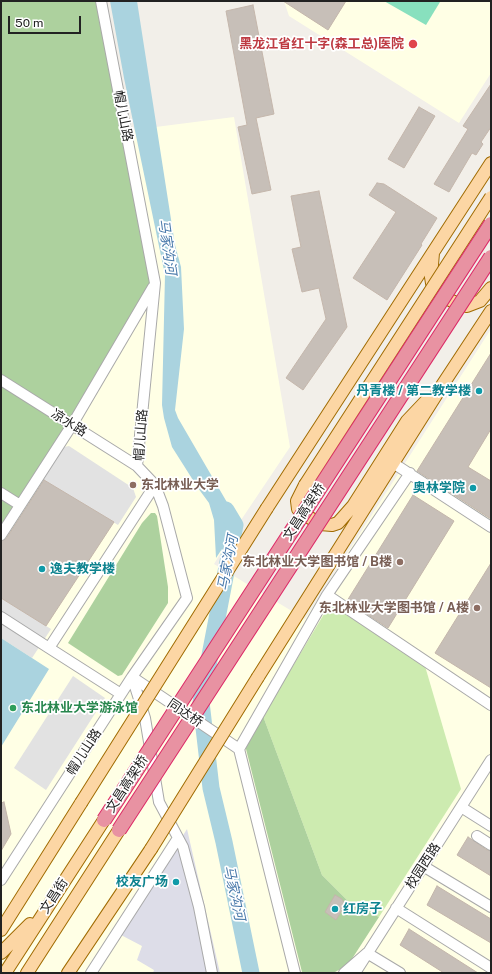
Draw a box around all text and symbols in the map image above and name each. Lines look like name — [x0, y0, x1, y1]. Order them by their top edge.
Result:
scale bar — [10, 8, 83, 34]
text: 50 m — [15, 16, 43, 30]
place label: 黑龙江省红十字(森工总)医院 — [239, 36, 404, 52]
marker: 黑龙江省红十字(森工总)医院 — [407, 38, 419, 50]
street label: 帽儿山路 — [110, 89, 136, 143]
water label: 马家沟河 — [155, 218, 179, 276]
place label: 丹青楼 / 第二教学楼 — [356, 383, 471, 399]
marker: 丹青楼 / 第二教学楼 — [474, 386, 484, 396]
street label: 凉水路 — [48, 406, 90, 440]
street label: 帽儿山路 — [131, 409, 151, 461]
place label: 东北林业大学 — [141, 477, 219, 493]
marker: 东北林业大学 — [128, 480, 138, 490]
street label: 文昌高架桥 — [280, 480, 328, 544]
place label: 奥林学院 — [413, 480, 465, 496]
marker: 奥林学院 — [468, 483, 478, 493]
water label: 马家沟河 — [214, 534, 242, 592]
place label: 东北林业大学图书馆 / B楼 — [242, 554, 392, 570]
marker: 东北林业大学图书馆 / B楼 — [395, 557, 405, 567]
place label: 逸夫教学楼 — [50, 561, 115, 577]
marker: 逸夫教学楼 — [37, 564, 47, 574]
place label: 东北林业大学图书馆 / A楼 — [319, 600, 469, 616]
marker: 东北林业大学图书馆 / A楼 — [472, 603, 482, 613]
street label: 同达桥 — [164, 696, 206, 730]
place label: 东北林业大学游泳馆 — [21, 700, 138, 716]
marker: 东北林业大学游泳馆 — [8, 703, 18, 713]
street label: 帽儿山路 — [63, 726, 105, 778]
street label: 文昌高架桥 — [103, 752, 151, 816]
street label: 校园西路 — [402, 840, 444, 892]
water label: 马家沟河 — [220, 864, 248, 922]
place label: 校友广场 — [116, 874, 168, 890]
street label: 文昌街 — [37, 875, 71, 917]
marker: 校友广场 — [171, 877, 181, 887]
place label: 红房子 — [343, 901, 382, 917]
marker: 红房子 — [330, 904, 340, 914]

